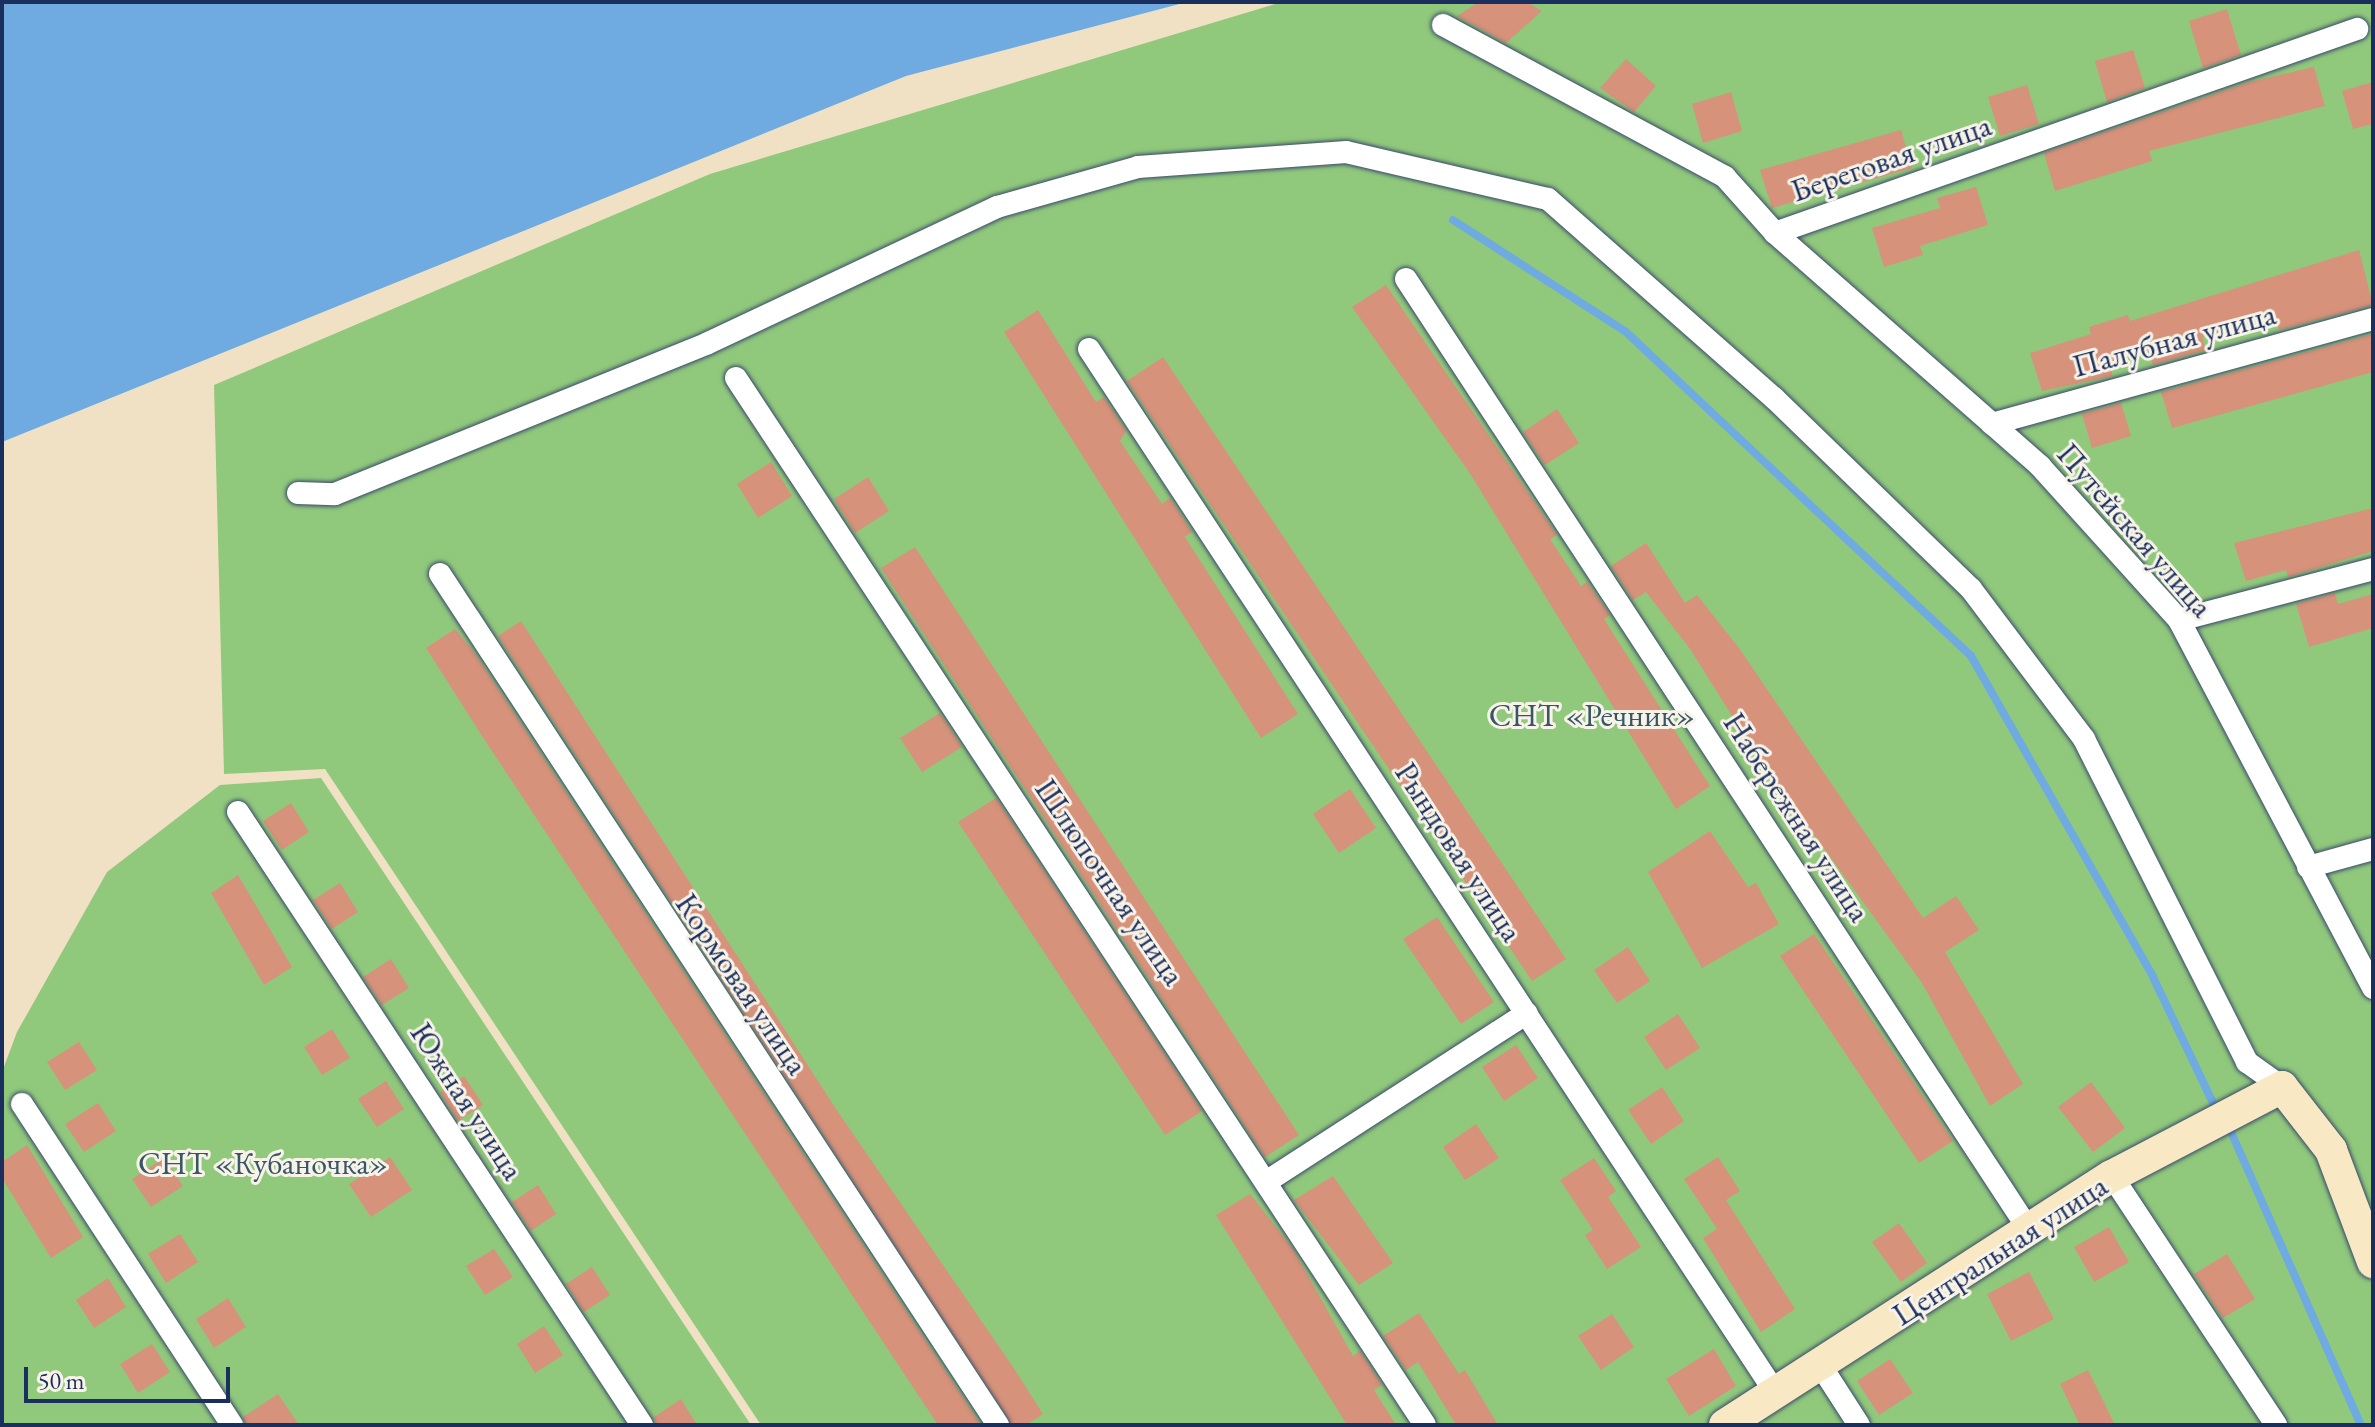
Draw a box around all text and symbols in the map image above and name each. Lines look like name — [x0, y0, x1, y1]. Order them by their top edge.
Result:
street label: Береговая улица — [1786, 106, 1996, 210]
street label: Палубная улица — [2068, 294, 2280, 386]
street label: Путейская улица — [2049, 435, 2221, 625]
park label: СНТ «Речник» — [1489, 696, 1695, 734]
street label: Набережная улица — [1715, 705, 1879, 929]
street label: Рындовая улица — [1387, 755, 1531, 949]
street label: Шлюпочная улица — [1027, 771, 1193, 993]
street label: Кормовая улица — [667, 886, 817, 1082]
street label: Южная улица — [402, 1015, 532, 1187]
park label: СНТ «Кубаночка» — [138, 1144, 388, 1182]
street label: Центральная улица — [1885, 1166, 2115, 1334]
scale bar — [28, 1351, 234, 1401]
text: 50 m — [38, 1365, 85, 1396]

